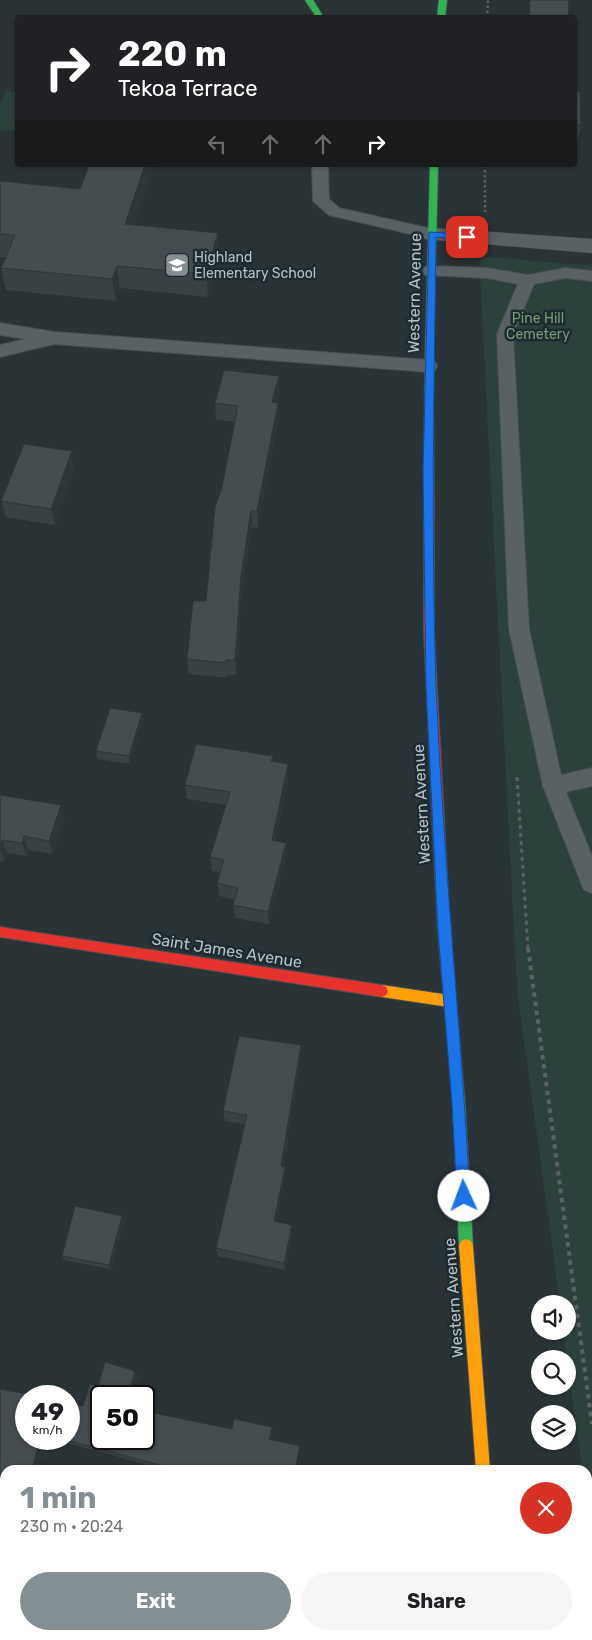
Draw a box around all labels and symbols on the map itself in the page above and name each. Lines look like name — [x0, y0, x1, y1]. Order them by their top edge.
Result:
pin — [446, 216, 488, 258]
street label: Western Avenue — [404, 233, 425, 353]
place label: Highland Elementary School — [194, 249, 316, 282]
school or university icon: Highland Elementary School — [164, 252, 190, 278]
park label: Pine Hill Cemetery — [506, 310, 570, 343]
street label: Western Avenue — [409, 743, 434, 864]
street label: Saint James Avenue — [150, 929, 304, 972]
position arrow — [437, 1169, 489, 1221]
street label: Western Avenue — [440, 1237, 467, 1359]
speed limit sign: 50 — [90, 1385, 155, 1450]

